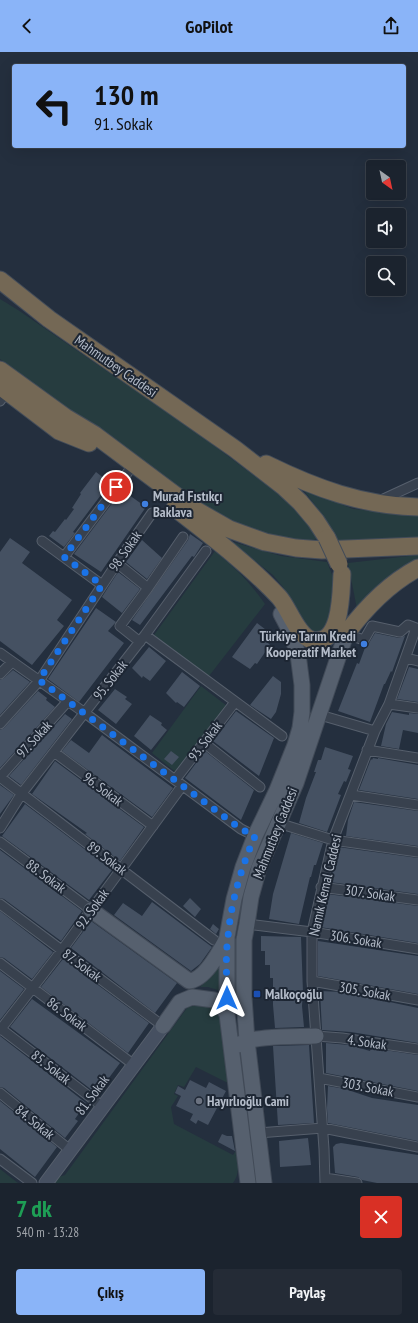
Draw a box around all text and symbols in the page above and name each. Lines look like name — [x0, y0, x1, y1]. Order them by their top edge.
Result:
icon: back — [16, 15, 38, 37]
text: GoPilot — [185, 15, 233, 38]
icon: share — [380, 15, 402, 37]
text: 130 m — [94, 76, 158, 113]
icon: left — [28, 80, 80, 132]
text: 91. Sokak — [94, 112, 153, 135]
north arrow — [366, 160, 406, 200]
map controls — [366, 160, 406, 296]
button: sound — [366, 208, 406, 248]
button: search — [366, 256, 406, 296]
street label: Mahmutbey Caddesi — [71, 331, 161, 401]
pin — [99, 470, 133, 504]
icon: arrive — [105, 476, 127, 498]
place label: Murad Fıstıkçı Baklava — [153, 487, 222, 521]
marker: Murad Fıstıkçı Baklava — [140, 499, 150, 509]
street label: 98. Sokak — [105, 527, 146, 575]
place label: Türkiye Tarım Kredi Kooperatif Market — [259, 627, 356, 661]
marker: Türkiye Tarım Kredi Kooperatif Market — [359, 639, 369, 649]
street label: 95. Sokak — [89, 656, 131, 704]
street label: 97. Sokak — [12, 716, 56, 762]
street label: 93. Sokak — [184, 717, 226, 765]
street label: 96. Sokak — [79, 768, 127, 810]
street label: Mahmutbey Caddesi — [249, 785, 301, 881]
street label: Namık Kemal Caddesi — [305, 832, 345, 938]
street label: 89. Sokak — [83, 837, 131, 879]
street label: 88. Sokak — [22, 855, 70, 897]
street label: 307. Sokak — [344, 881, 397, 906]
street label: 92. Sokak — [71, 885, 113, 933]
street label: 306. Sokak — [329, 926, 384, 952]
street label: 87. Sokak — [59, 944, 106, 986]
position arrow — [206, 977, 248, 1019]
street label: 305. Sokak — [338, 978, 393, 1004]
place label: Malkoçoğlu — [265, 985, 322, 1003]
marker: Malkoçoğlu — [252, 989, 262, 999]
street label: 86. Sokak — [43, 993, 91, 1035]
street label: 4. Sokak — [346, 1030, 388, 1054]
street label: 85. Sokak — [27, 1046, 75, 1088]
street label: 81. Sokak — [71, 1071, 113, 1119]
street label: 303. Sokak — [341, 1073, 396, 1101]
place label: Hayırlıoğlu Cami — [207, 1092, 289, 1110]
marker: Hayırlıoğlu Cami — [194, 1096, 204, 1106]
street label: 84. Sokak — [12, 1101, 59, 1144]
text: 7 dk — [16, 1193, 52, 1224]
button: close — [360, 1196, 402, 1238]
text: 540 m · 13:28 — [16, 1224, 79, 1241]
button: Çıkış — [16, 1269, 205, 1315]
button: Paylaş — [213, 1269, 402, 1315]

